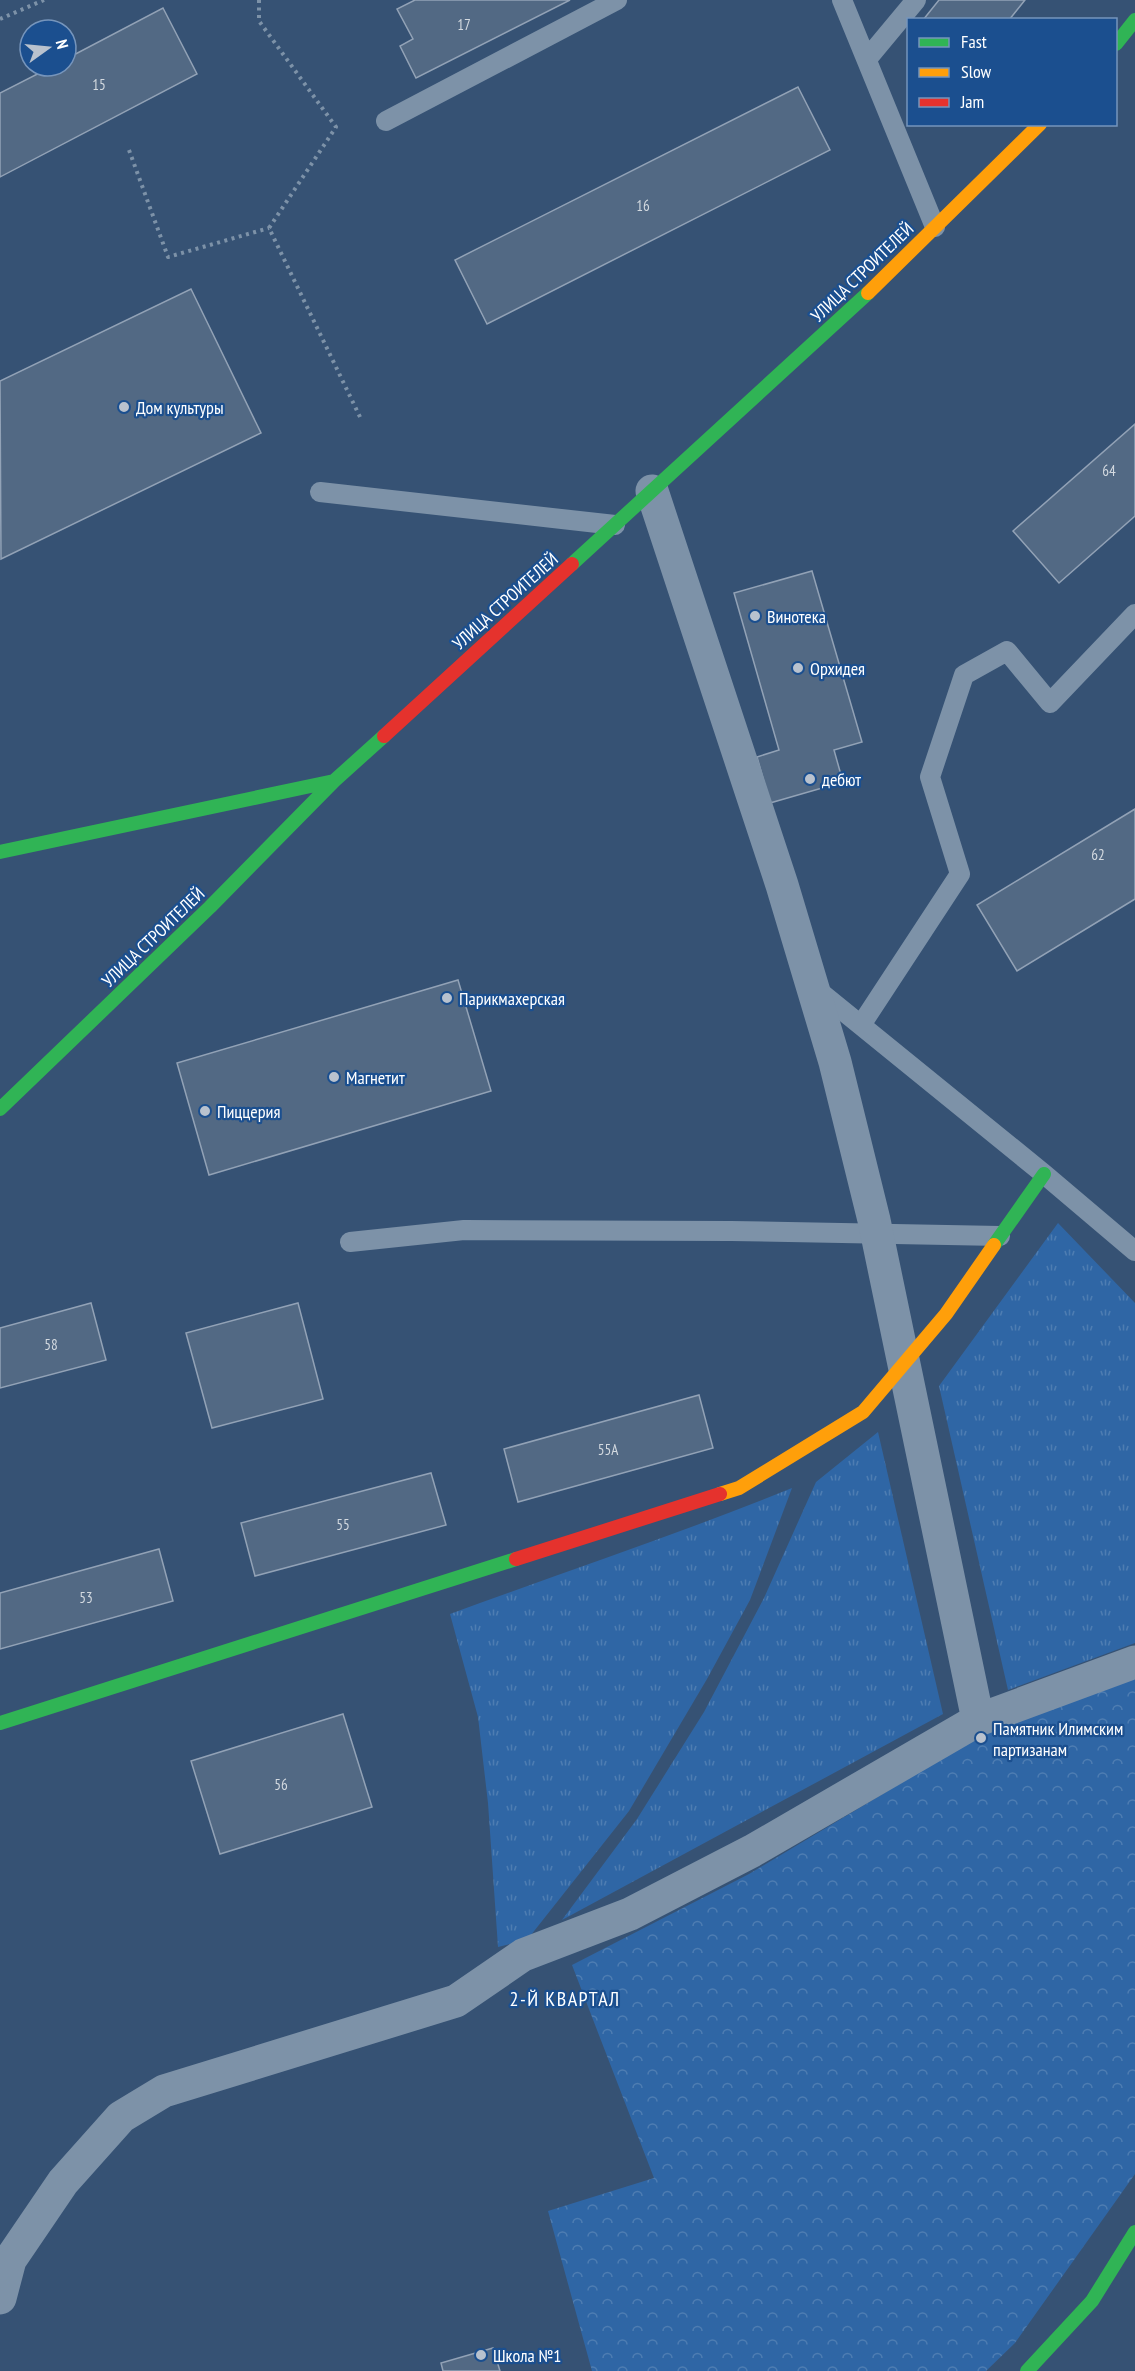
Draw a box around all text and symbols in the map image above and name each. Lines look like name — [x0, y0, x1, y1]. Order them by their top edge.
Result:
house number: 17 — [457, 15, 471, 34]
north arrow — [18, 18, 78, 78]
legend — [907, 18, 1117, 126]
text: Fast — [961, 30, 987, 53]
text: N — [52, 37, 73, 51]
text: Slow — [961, 60, 992, 83]
house number: 15 — [92, 75, 106, 94]
text: Jam — [960, 90, 984, 113]
house number: 16 — [636, 196, 650, 215]
street label: УЛИЦА СТРОИТЕЛЕЙ — [806, 217, 918, 327]
place label: Дом культуры — [136, 396, 224, 419]
marker: Дом культуры — [117, 400, 131, 414]
house number: 64 — [1102, 461, 1116, 480]
street label: УЛИЦА СТРОИТЕЛЕЙ — [447, 548, 563, 654]
place label: Винотека — [767, 605, 826, 628]
marker: Винотека — [748, 609, 762, 623]
place label: Орхидея — [810, 657, 865, 680]
marker: Орхидея — [791, 661, 805, 675]
place label: дебют — [822, 768, 861, 791]
marker: дебют — [803, 772, 817, 786]
house number: 62 — [1091, 845, 1105, 864]
street label: УЛИЦА СТРОИТЕЛЕЙ — [97, 882, 209, 992]
place label: Парикмахерская — [459, 987, 565, 1010]
marker: Парикмахерская — [440, 991, 454, 1005]
place label: Магнетит — [346, 1066, 405, 1089]
marker: Магнетит — [327, 1070, 341, 1084]
place label: Пиццерия — [217, 1100, 280, 1123]
marker: Пиццерия — [198, 1104, 212, 1118]
house number: 58 — [44, 1335, 58, 1354]
house number: 55А — [598, 1440, 619, 1459]
house number: 55 — [336, 1515, 350, 1534]
house number: 53 — [79, 1588, 93, 1607]
place label: Памятник Илимским партизанам — [993, 1717, 1123, 1761]
marker: Памятник Илимским партизанам — [974, 1731, 988, 1745]
house number: 56 — [274, 1775, 288, 1794]
district label: 2-Й КВАРТАЛ — [509, 1986, 621, 2012]
place label: Школа №1 — [493, 2344, 561, 2367]
marker: Школа №1 — [474, 2348, 488, 2362]

